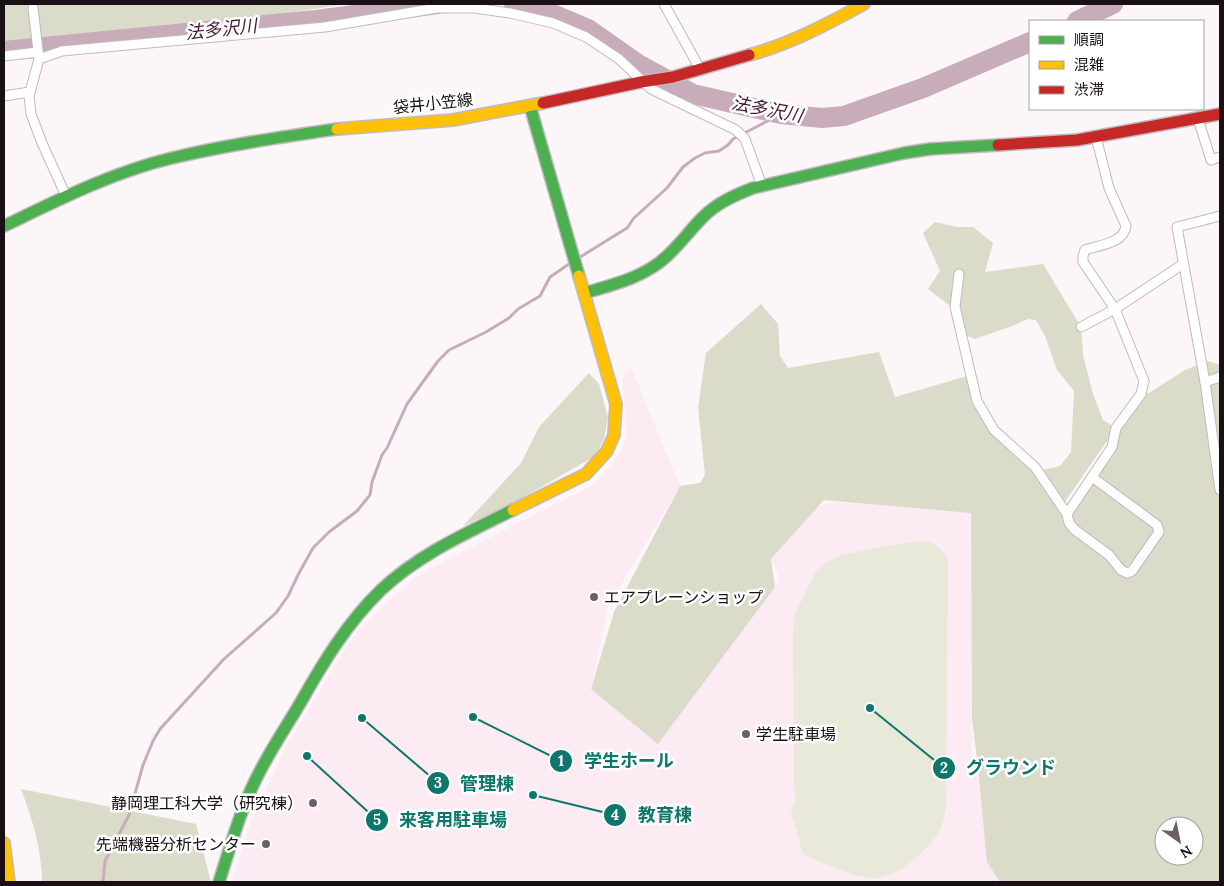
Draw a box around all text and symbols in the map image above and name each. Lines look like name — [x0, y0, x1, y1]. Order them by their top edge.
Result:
water label: 法多沢川 — [184, 14, 260, 44]
legend — [1029, 20, 1204, 110]
text: 順調 — [1074, 30, 1104, 49]
text: 混雑 — [1074, 55, 1104, 74]
text: 渋滞 — [1074, 80, 1104, 99]
street label: 袋井小笠線 — [392, 89, 474, 117]
water label: 法多沢川 — [729, 91, 806, 128]
place label: エアプレーンショップ — [604, 587, 763, 607]
marker: エアプレーンショップ — [588, 591, 600, 603]
place label: 学生駐車場 — [756, 724, 836, 744]
marker: 学生駐車場 — [740, 728, 752, 740]
callout: 学生ホール — [549, 744, 684, 777]
text: 学生ホール — [584, 749, 674, 772]
text: 1 — [558, 751, 564, 770]
callout: グラウンド — [931, 751, 1066, 784]
text: グラウンド — [966, 756, 1056, 779]
text: 2 — [940, 758, 948, 777]
callout: 管理棟 — [425, 767, 524, 800]
text: 管理棟 — [460, 772, 514, 795]
text: 3 — [434, 773, 442, 792]
place label: 静岡理工科大学（研究棟） — [111, 793, 303, 813]
marker: 静岡理工科大学（研究棟） — [307, 797, 319, 809]
callout: 教育棟 — [603, 798, 702, 831]
callout: 来客用駐車場 — [364, 803, 517, 836]
text: 教育棟 — [638, 803, 692, 826]
text: 4 — [611, 805, 619, 824]
text: 来客用駐車場 — [399, 808, 507, 831]
text: 5 — [373, 810, 381, 829]
north arrow — [1154, 816, 1204, 866]
place label: 先端機器分析センター — [96, 834, 256, 854]
marker: 先端機器分析センター — [260, 838, 272, 850]
text: N — [1176, 841, 1196, 862]

